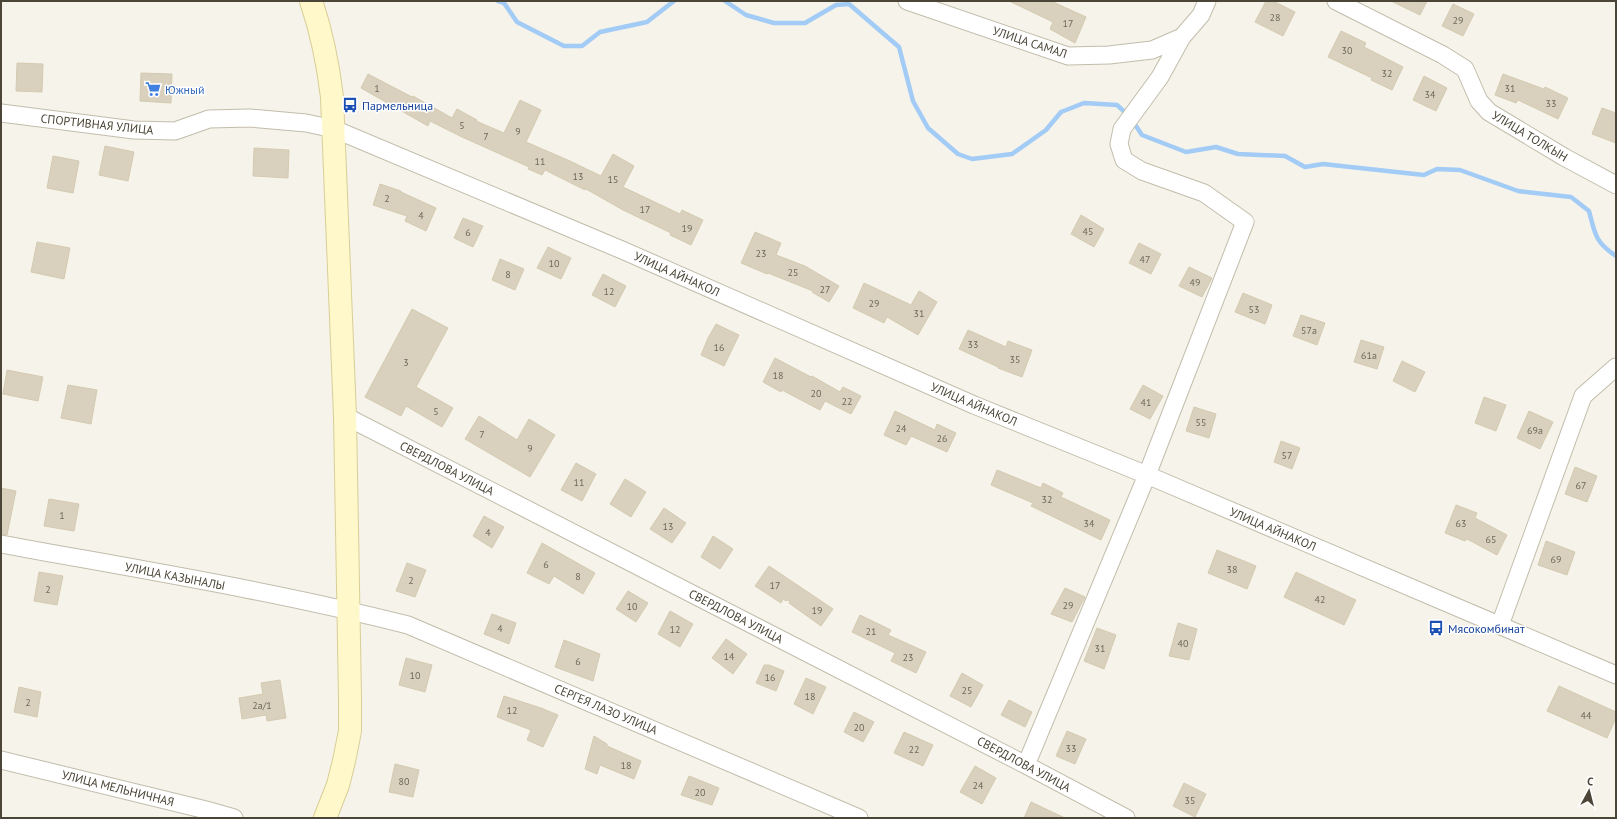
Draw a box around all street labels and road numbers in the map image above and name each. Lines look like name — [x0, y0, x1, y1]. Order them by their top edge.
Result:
street label: УЛИЦА САМАЛ — [991, 23, 1069, 61]
street label: УЛИЦА ТОЛКЫН — [1489, 107, 1571, 165]
street label: СПОРТИВНАЯ УЛИЦА — [40, 111, 154, 137]
street label: УЛИЦА АЙНАКОЛ — [632, 248, 722, 300]
street label: УЛИЦА АЙНАКОЛ — [928, 379, 1020, 429]
street label: СВЕРДЛОВА УЛИЦА — [397, 438, 497, 498]
street label: УЛИЦА АЙНАКОЛ — [1227, 504, 1319, 554]
street label: УЛИЦА КАЗЫНАЛЫ — [124, 559, 226, 593]
street label: СВЕРДЛОВА УЛИЦА — [686, 586, 786, 646]
street label: СЕРГЕЯ ЛАЗО УЛИЦА — [552, 680, 660, 738]
street label: СВЕРДЛОВА УЛИЦА — [975, 733, 1073, 795]
street label: УЛИЦА МЕЛЬНИЧНАЯ — [60, 767, 176, 809]

